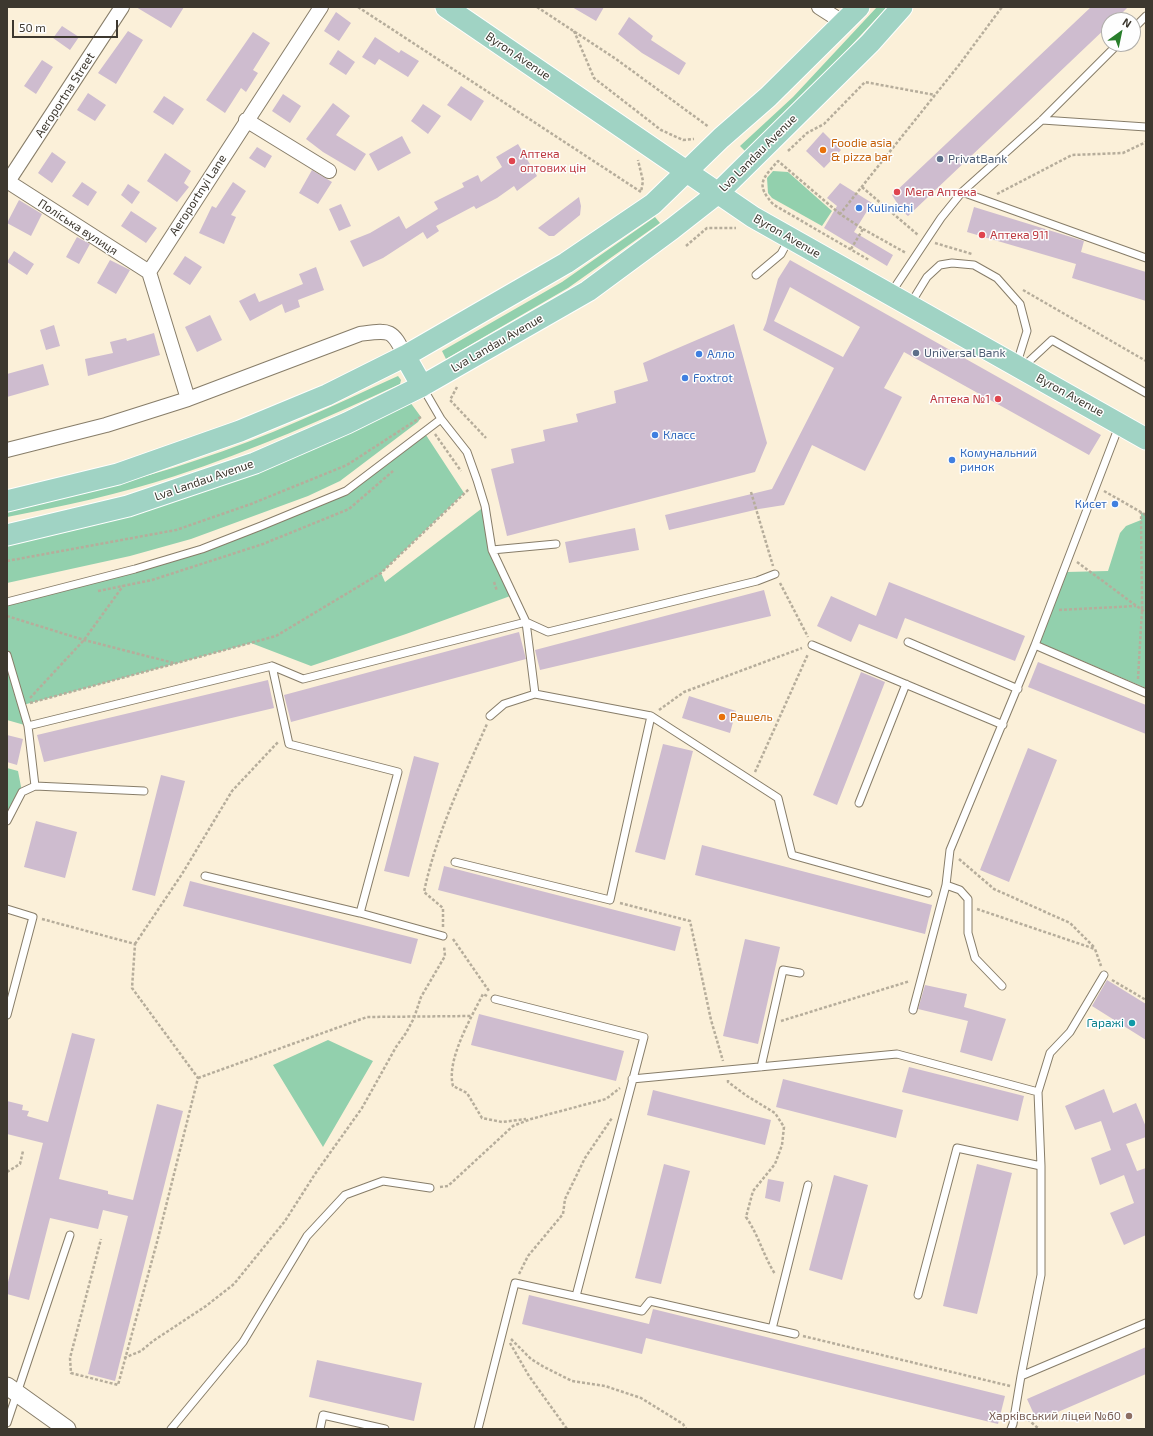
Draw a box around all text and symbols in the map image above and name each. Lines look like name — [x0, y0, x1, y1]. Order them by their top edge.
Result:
scale bar — [14, 12, 120, 38]
north arrow — [1101, 12, 1141, 52]
text: N — [1120, 15, 1134, 30]
text: 50 m — [19, 20, 46, 34]
street label: Byron Avenue — [483, 29, 553, 83]
street label: Aeroportna Street — [32, 50, 98, 140]
street label: Lva Landau Avenue — [716, 111, 800, 195]
place label: Foodie asia & pizza bar — [831, 136, 893, 164]
marker: Foodie asia & pizza bar — [818, 145, 828, 155]
place label: Аптека оптових цін — [520, 147, 586, 175]
street label: Aeroportnyi Lane — [166, 152, 230, 238]
place label: PrivatBank — [948, 152, 1007, 166]
marker: PrivatBank — [935, 154, 945, 164]
marker: Аптека оптових цін — [507, 156, 517, 166]
place label: Мега Аптека — [905, 185, 977, 199]
marker: Мега Аптека — [892, 187, 902, 197]
street label: Поліська вулиця — [35, 196, 121, 258]
place label: Kulinichi — [867, 201, 913, 215]
marker: Kulinichi — [854, 203, 864, 213]
street label: Byron Avenue — [751, 211, 823, 261]
place label: Аптека 911 — [990, 228, 1049, 242]
marker: Аптека 911 — [977, 230, 987, 240]
street label: Lva Landau Avenue — [448, 311, 546, 375]
place label: Universal Bank — [924, 346, 1006, 360]
place label: Алло — [707, 347, 735, 361]
marker: Universal Bank — [911, 348, 921, 358]
marker: Алло — [694, 349, 704, 359]
street label: Byron Avenue — [1034, 370, 1106, 420]
place label: Foxtrot — [693, 371, 733, 385]
marker: Foxtrot — [680, 373, 690, 383]
place label: Аптека №1 — [930, 392, 990, 406]
marker: Аптека №1 — [993, 394, 1003, 404]
place label: Класс — [663, 428, 695, 442]
marker: Класс — [650, 430, 660, 440]
place label: Комунальний ринок — [960, 446, 1037, 474]
marker: Комунальний ринок — [947, 455, 957, 465]
street label: Lva Landau Avenue — [153, 456, 255, 504]
place label: Кисет — [1075, 497, 1107, 511]
marker: Кисет — [1110, 499, 1120, 509]
place label: Рашель — [730, 710, 773, 724]
marker: Рашель — [717, 712, 727, 722]
place label: Гаражі — [1086, 1016, 1124, 1030]
marker: Гаражі — [1127, 1018, 1137, 1028]
place label: Харківський ліцей №60 — [989, 1409, 1121, 1423]
marker: Харківський ліцей №60 — [1124, 1411, 1134, 1421]

